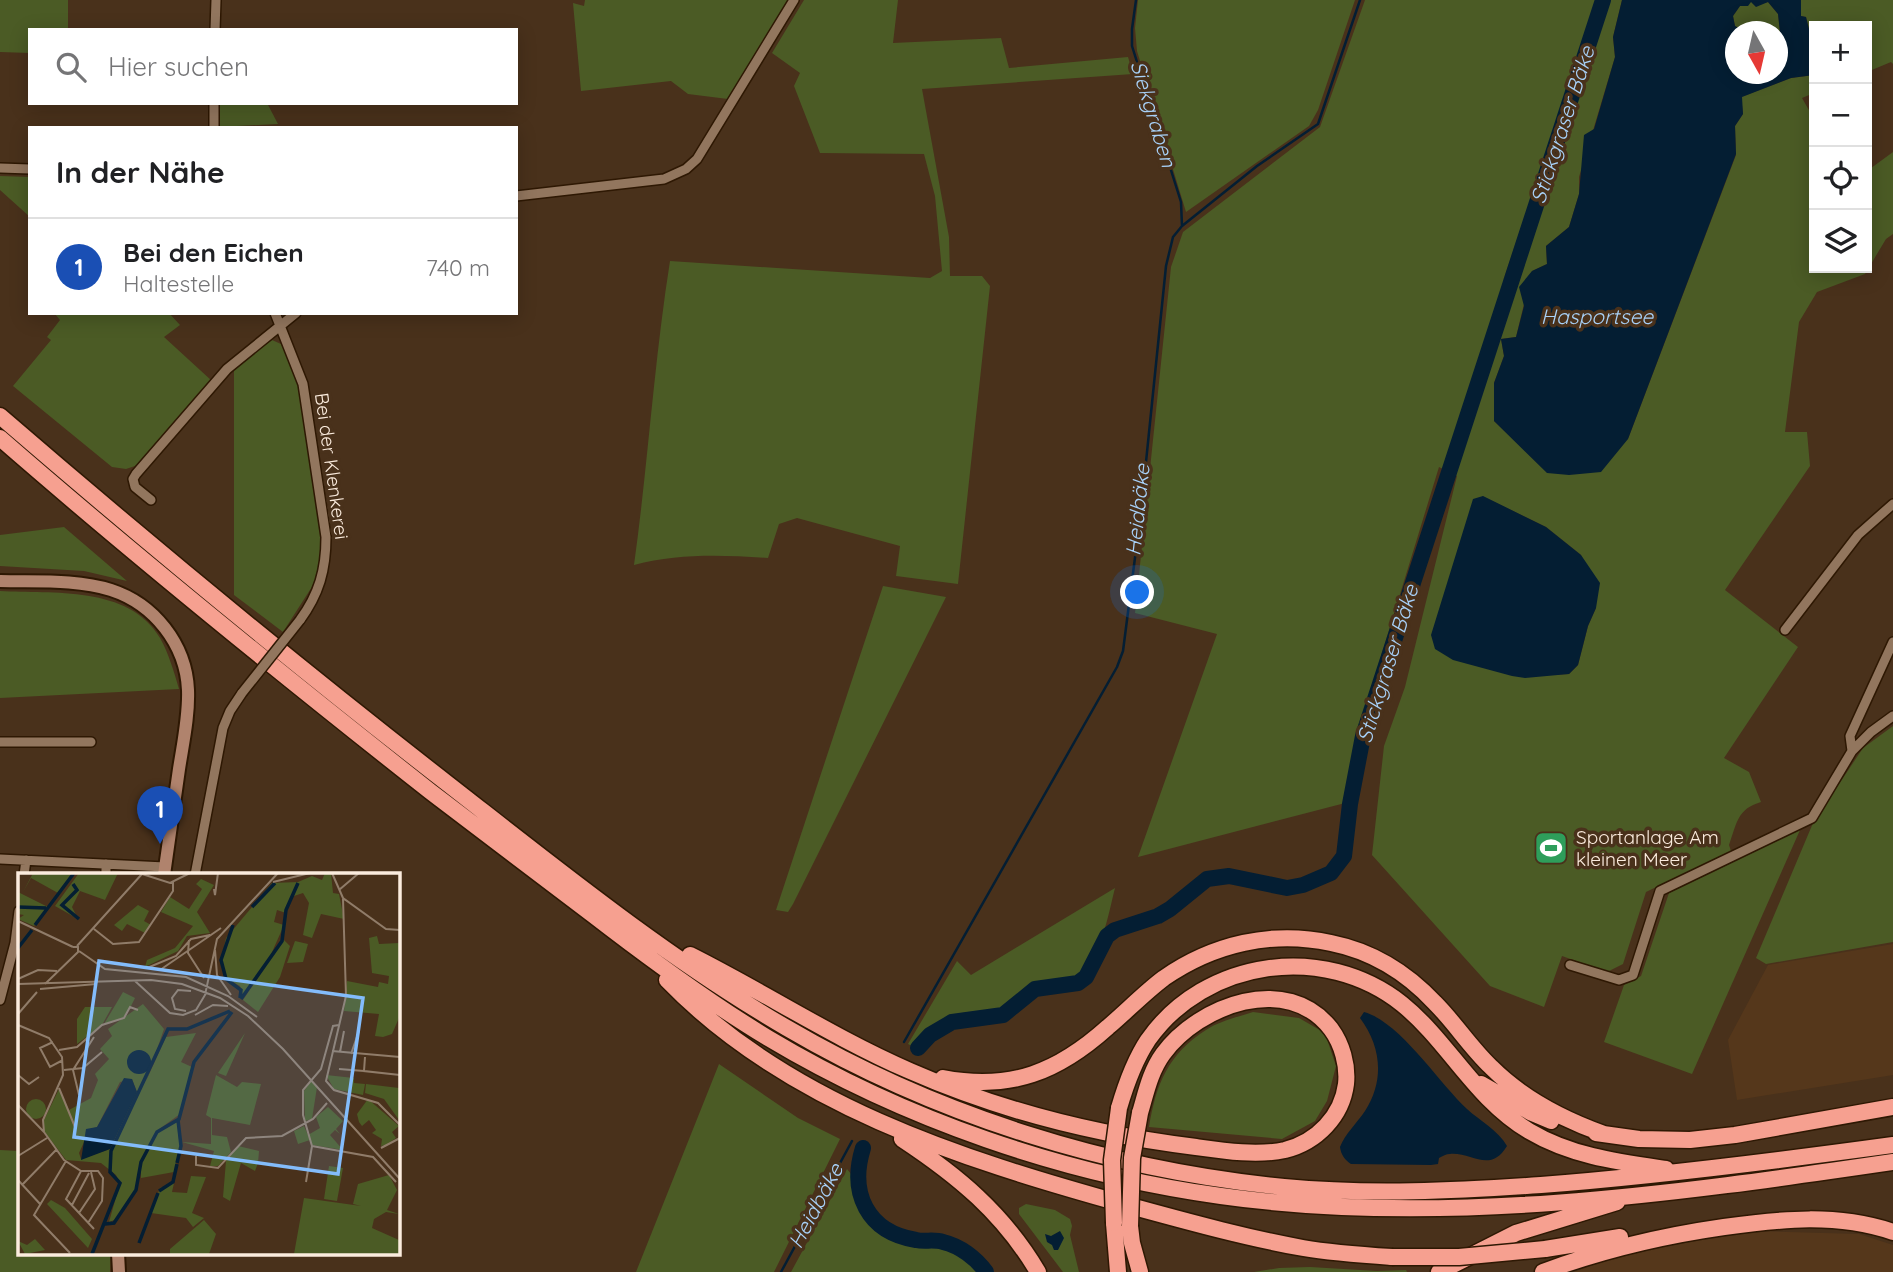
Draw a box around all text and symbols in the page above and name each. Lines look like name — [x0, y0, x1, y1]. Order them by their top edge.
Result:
north arrow — [1725, 21, 1788, 84]
map controls — [1809, 21, 1872, 273]
button: + — [1809, 21, 1872, 84]
search box — [28, 28, 518, 105]
water label: Stickgraser Bäke — [1524, 42, 1600, 207]
icon: search — [52, 48, 90, 86]
text: Hier suchen — [108, 50, 249, 83]
water label: Siekgraben — [1125, 57, 1183, 171]
button: − — [1809, 84, 1872, 147]
button: locate — [1809, 147, 1872, 210]
text: In der Nähe — [56, 153, 225, 191]
button: layers — [1809, 210, 1872, 273]
text: Bei den Eichen — [123, 236, 304, 269]
text: 1 — [75, 253, 83, 282]
text: 740 m — [426, 253, 490, 282]
text: Haltestelle — [123, 269, 234, 298]
water label: Hasportsee — [1541, 303, 1654, 329]
street label: Bei der Klenkerei — [310, 391, 354, 541]
water label: Heidbäke — [1119, 462, 1155, 557]
your location — [1120, 575, 1154, 609]
water label: Stickgraser Bäke — [1351, 581, 1424, 746]
pin: 1 — [137, 786, 183, 844]
place label: Sportanlage Am kleinen Meer — [1576, 825, 1719, 871]
sports icon: Sportanlage Am kleinen Meer — [1532, 829, 1570, 867]
inset map — [18, 873, 399, 1254]
water label: Heidbäke — [782, 1158, 849, 1252]

